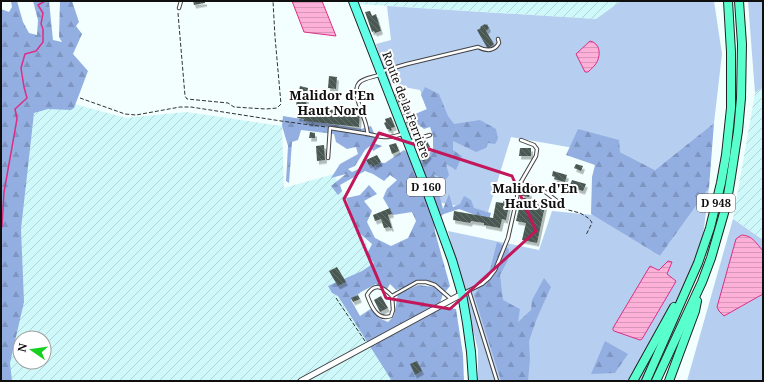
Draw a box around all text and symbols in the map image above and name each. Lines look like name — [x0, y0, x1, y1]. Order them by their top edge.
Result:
street label: Route de la Ferrière — [378, 49, 435, 161]
district label: Malidor d'En Haut Nord — [289, 86, 375, 119]
road number: D 160 — [407, 178, 445, 196]
district label: Malidor d'En Haut Sud — [492, 179, 578, 212]
road number: D 948 — [697, 194, 735, 212]
north arrow — [12, 330, 52, 370]
text: N — [13, 341, 30, 354]

